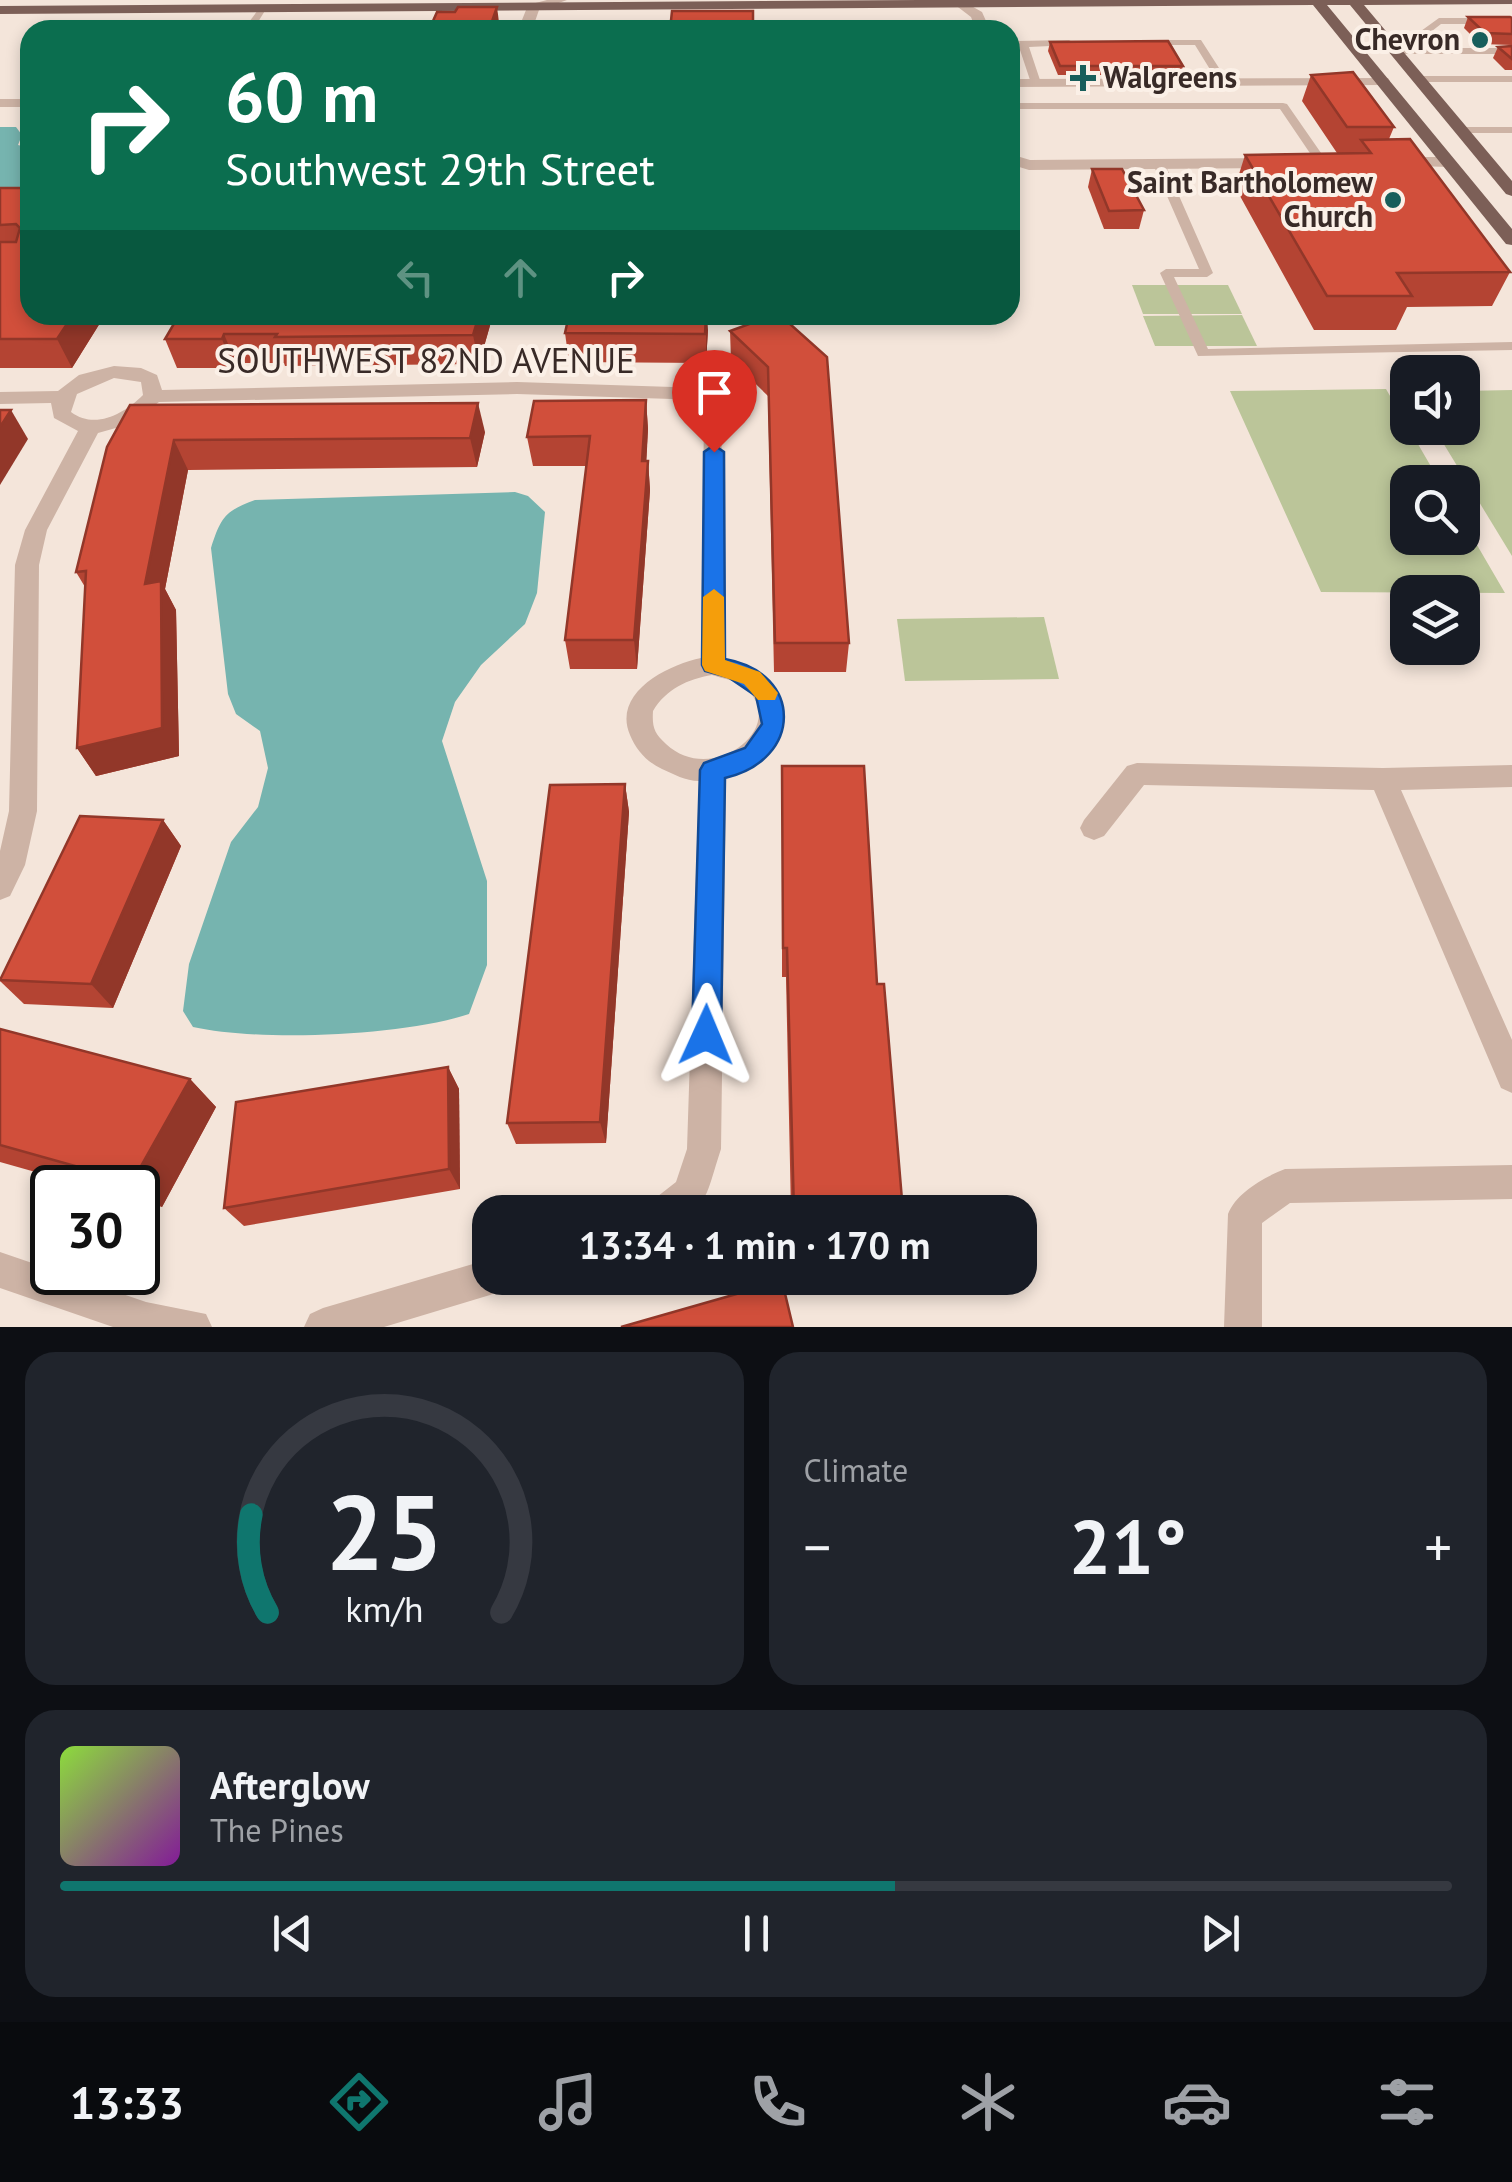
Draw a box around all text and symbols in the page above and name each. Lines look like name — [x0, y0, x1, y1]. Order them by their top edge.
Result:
place label: Chevron — [1355, 19, 1460, 58]
marker: Chevron — [1469, 29, 1491, 51]
text: 60 m — [225, 51, 378, 141]
place label: Walgreens — [1103, 57, 1237, 96]
icon: right — [60, 60, 190, 190]
marker: Walgreens — [1072, 67, 1094, 89]
text: Southwest 29th Street — [225, 139, 655, 197]
place label: Saint Bartholomew Church — [1127, 162, 1373, 235]
marker: Saint Bartholomew Church — [1382, 189, 1404, 211]
icon: left — [388, 250, 443, 305]
icon: ahead — [493, 250, 548, 305]
icon: right — [598, 250, 653, 305]
street label: SOUTHWEST 82ND AVENUE — [217, 337, 635, 383]
pin — [672, 350, 757, 453]
map controls — [1390, 355, 1480, 665]
button: sound — [1390, 355, 1480, 445]
icon: arrive — [687, 365, 742, 420]
button: search — [1390, 465, 1480, 555]
button: layers — [1390, 575, 1480, 665]
position arrow — [654, 983, 758, 1087]
speed limit sign: 30 — [30, 1165, 160, 1295]
text: 13:34 · 1 min · 170 m — [579, 1220, 930, 1269]
text: Climate — [804, 1449, 908, 1491]
text: 25 — [325, 1464, 443, 1599]
text: 21° — [1069, 1498, 1187, 1595]
text: − — [804, 1511, 831, 1582]
text: + — [1424, 1511, 1452, 1582]
text: km/h — [345, 1586, 423, 1632]
text: Afterglow — [210, 1760, 370, 1809]
text: The Pines — [210, 1809, 344, 1851]
icon: previous — [265, 1906, 320, 1961]
icon: pause — [729, 1906, 784, 1961]
icon: next — [1193, 1906, 1248, 1961]
icon: directions — [324, 2067, 394, 2137]
icon: music — [533, 2067, 603, 2137]
icon: phone — [743, 2067, 813, 2137]
icon: climate — [953, 2067, 1023, 2137]
icon: car — [1162, 2067, 1232, 2137]
icon: filters — [1372, 2067, 1442, 2137]
text: 13:33 — [70, 2073, 184, 2131]

